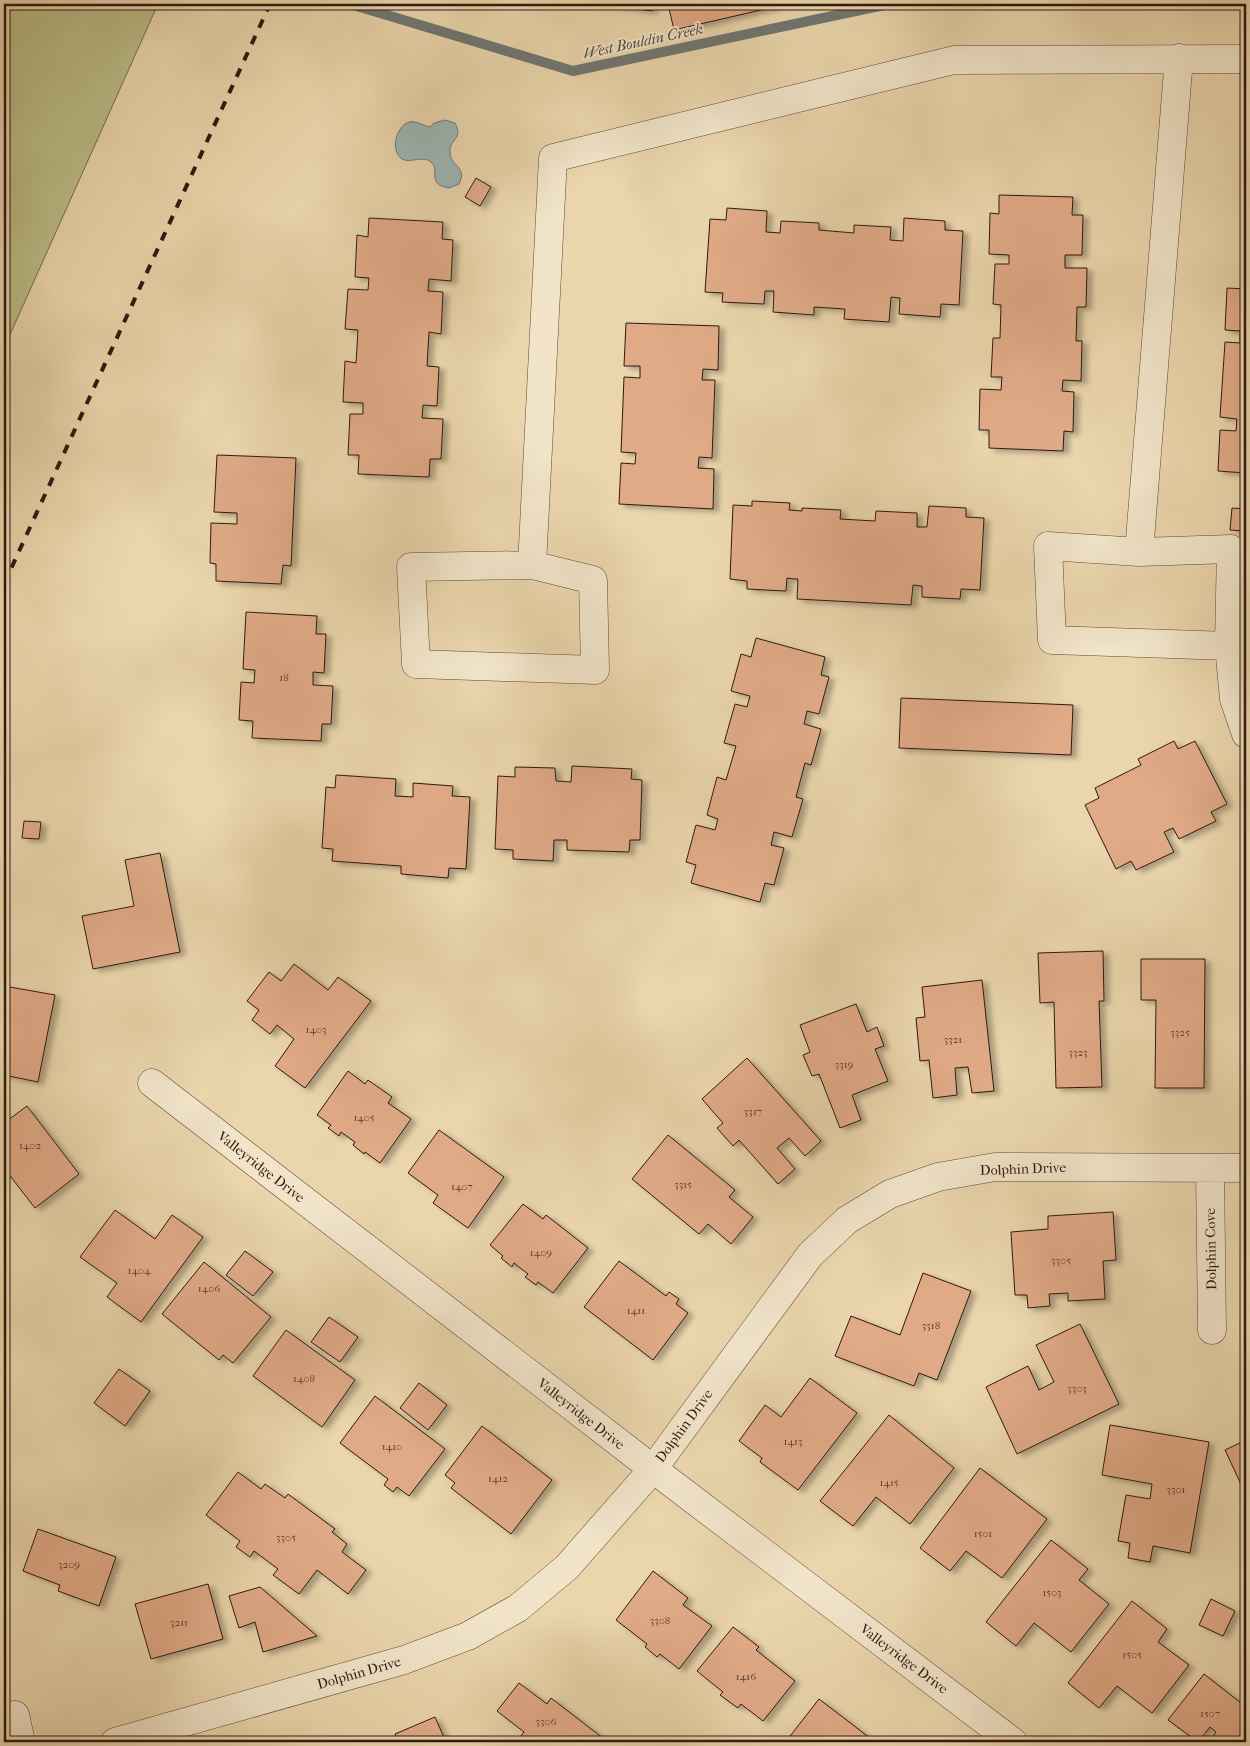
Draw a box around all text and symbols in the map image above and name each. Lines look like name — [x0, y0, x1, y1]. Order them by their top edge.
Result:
water label: West Bouldin Creek — [581, 19, 705, 63]
house number: 18 — [279, 671, 289, 684]
house number: 1403 — [305, 1023, 327, 1036]
house number: 3325 — [1170, 1026, 1190, 1039]
house number: 3321 — [944, 1033, 962, 1046]
house number: 3323 — [1068, 1046, 1088, 1059]
house number: 3319 — [835, 1058, 854, 1071]
house number: 3317 — [744, 1105, 762, 1118]
house number: 1405 — [353, 1111, 375, 1124]
street label: Valleyridge Drive — [213, 1127, 308, 1206]
house number: 1402 — [19, 1139, 41, 1152]
street label: Dolphin Drive — [980, 1159, 1067, 1179]
house number: 3315 — [674, 1178, 692, 1191]
house number: 1407 — [451, 1180, 473, 1193]
street label: Dolphin Cove — [1202, 1208, 1220, 1290]
house number: 1409 — [530, 1246, 552, 1259]
house number: 3305 — [1051, 1254, 1071, 1267]
house number: 1404 — [128, 1264, 151, 1277]
house number: 1406 — [198, 1282, 220, 1295]
house number: 1411 — [627, 1304, 645, 1317]
house number: 3318 — [922, 1319, 940, 1332]
house number: 1408 — [293, 1372, 315, 1385]
street label: Valleyridge Drive — [533, 1374, 628, 1453]
house number: 3303 — [1067, 1382, 1087, 1395]
street label: Dolphin Drive — [652, 1386, 716, 1466]
house number: 1413 — [784, 1435, 802, 1448]
house number: 1410 — [382, 1440, 402, 1453]
house number: 1412 — [488, 1472, 508, 1485]
house number: 1415 — [879, 1476, 899, 1489]
house number: 3301 — [1167, 1483, 1186, 1496]
house number: 1501 — [974, 1527, 992, 1540]
house number: 3305 — [276, 1531, 296, 1544]
house number: 3209 — [58, 1558, 80, 1571]
house number: 1503 — [1042, 1586, 1062, 1599]
house number: 3308 — [650, 1614, 670, 1627]
house number: 3211 — [170, 1616, 188, 1629]
street label: Valleyridge Drive — [856, 1620, 951, 1698]
house number: 1505 — [1122, 1648, 1142, 1661]
street label: Dolphin Drive — [315, 1653, 403, 1693]
house number: 1416 — [736, 1670, 756, 1683]
house number: 1507 — [1200, 1707, 1220, 1720]
house number: 3306 — [535, 1715, 557, 1728]

